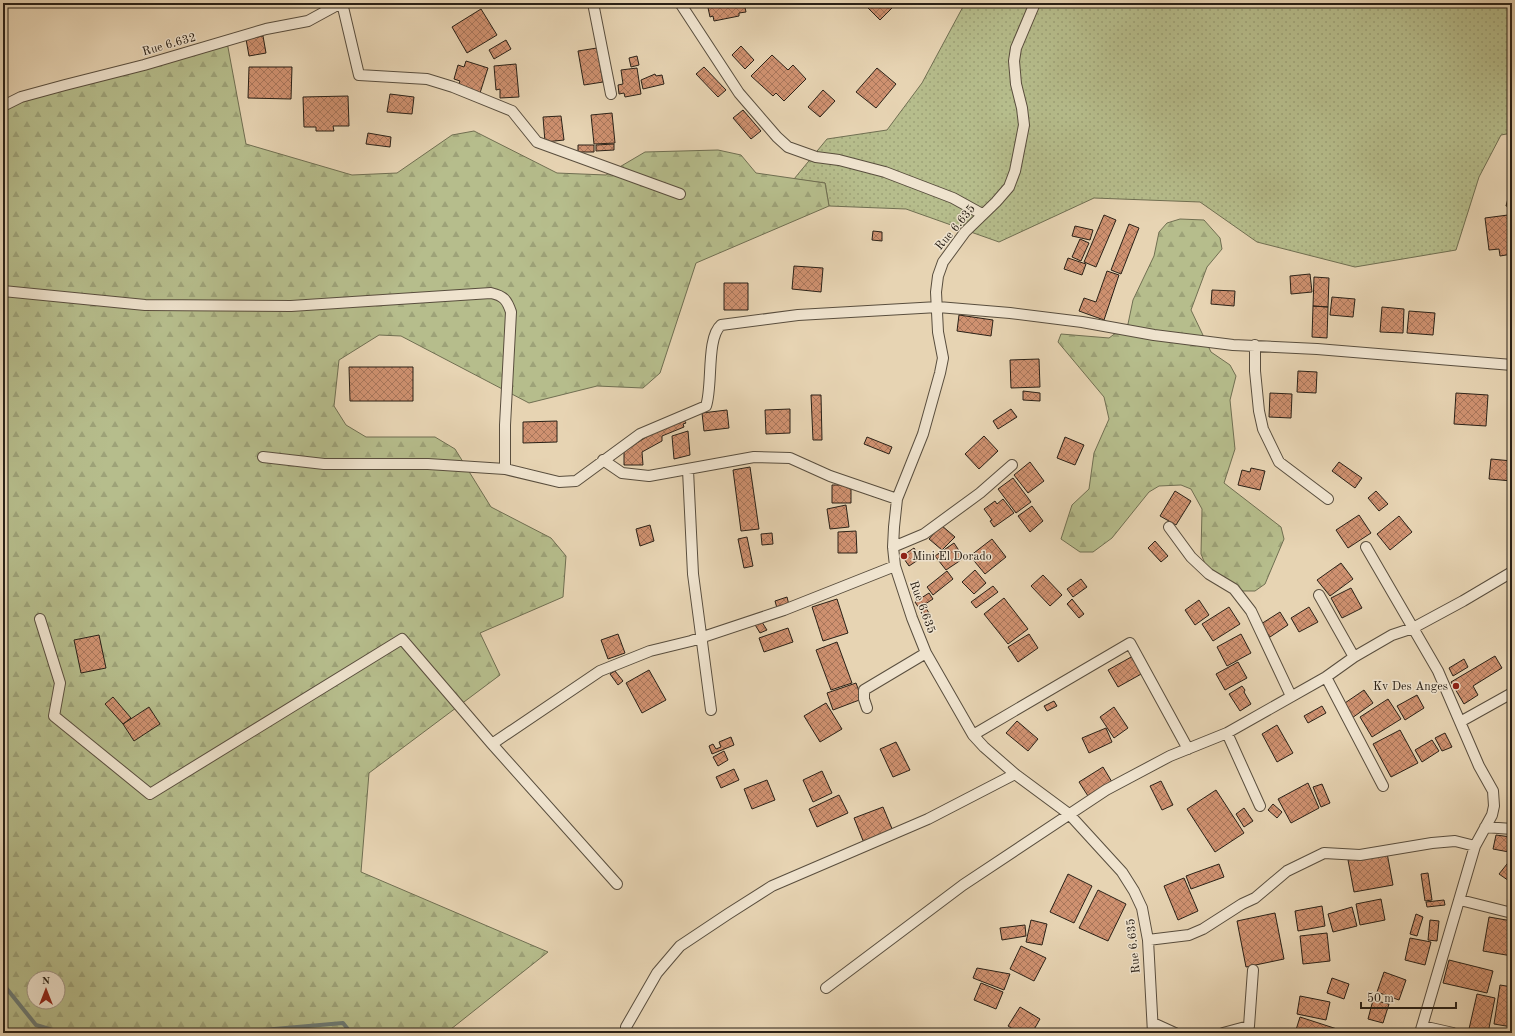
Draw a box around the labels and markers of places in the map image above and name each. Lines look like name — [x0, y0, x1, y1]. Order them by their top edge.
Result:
marker: Mini El Dorado — [899, 551, 909, 561]
place label: Mini El Dorado — [912, 551, 992, 563]
place label: Kv Des Anges — [1373, 681, 1448, 693]
marker: Kv Des Anges — [1451, 681, 1461, 691]

